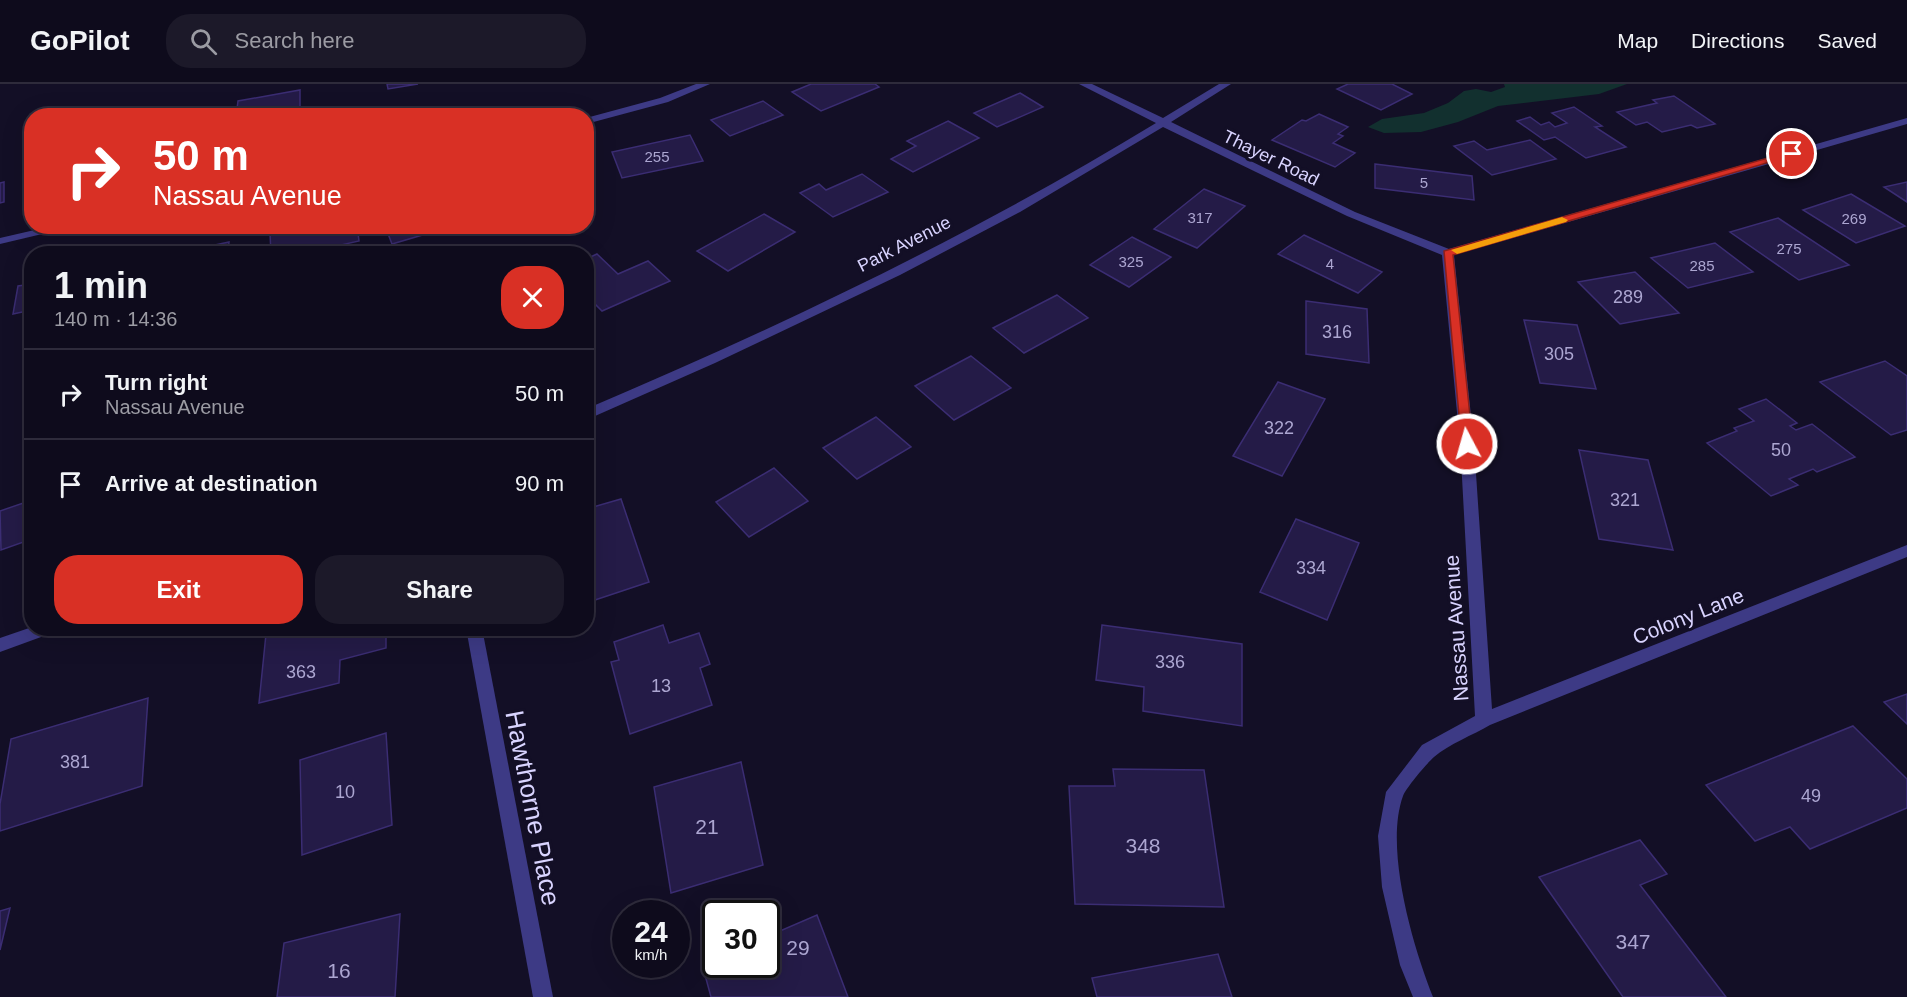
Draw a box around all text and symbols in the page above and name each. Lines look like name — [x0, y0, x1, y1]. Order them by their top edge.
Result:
search box — [166, 14, 586, 68]
text: GoPilot — [30, 25, 130, 56]
icon: search — [187, 25, 220, 58]
text: Search here — [235, 28, 354, 53]
text: Map — [1617, 29, 1658, 52]
text: Directions — [1691, 29, 1784, 52]
text: Saved — [1817, 29, 1877, 52]
street label: Thayer Road — [1220, 126, 1322, 190]
pin — [1766, 128, 1817, 179]
icon: right — [54, 132, 132, 210]
text: 50 m — [153, 132, 249, 179]
icon: arrive — [1775, 137, 1808, 170]
house number: 255 — [644, 148, 670, 165]
house number: 5 — [1420, 174, 1428, 191]
text: Nassau Avenue — [153, 181, 342, 211]
house number: 317 — [1187, 209, 1213, 226]
house number: 269 — [1841, 210, 1867, 227]
street label: Park Avenue — [854, 212, 954, 276]
house number: 275 — [1776, 240, 1802, 257]
house number: 325 — [1118, 253, 1144, 270]
house number: 4 — [1326, 255, 1334, 272]
house number: 285 — [1689, 257, 1715, 274]
text: 1 min — [54, 265, 148, 306]
button: close — [501, 266, 564, 329]
house number: 289 — [1613, 287, 1643, 307]
text: 140 m · 14:36 — [54, 308, 177, 330]
house number: 316 — [1322, 322, 1352, 342]
house number: 305 — [1544, 344, 1574, 364]
text: Turn right — [105, 370, 207, 395]
icon: right — [54, 378, 87, 411]
text: 50 m — [515, 381, 564, 406]
text: Nassau Avenue — [105, 396, 245, 418]
position arrow — [1435, 412, 1499, 476]
house number: 322 — [1264, 418, 1294, 438]
house number: 50 — [1771, 440, 1791, 460]
icon: arrive — [54, 468, 87, 501]
text: Arrive at destination — [105, 471, 318, 496]
text: 90 m — [515, 471, 564, 496]
house number: 321 — [1610, 490, 1640, 510]
street label: Nassau Avenue — [1439, 554, 1473, 702]
button: Exit — [54, 555, 303, 624]
button: Share — [315, 555, 564, 624]
house number: 334 — [1296, 558, 1326, 578]
street label: Colony Lane — [1629, 583, 1747, 649]
house number: 336 — [1155, 652, 1185, 672]
house number: 363 — [286, 662, 316, 682]
house number: 13 — [651, 676, 671, 696]
street label: Hawthorne Place — [499, 708, 567, 908]
house number: 381 — [60, 752, 90, 772]
house number: 10 — [335, 782, 355, 802]
house number: 49 — [1801, 786, 1821, 806]
house number: 21 — [695, 815, 719, 838]
house number: 348 — [1125, 834, 1161, 857]
speed limit sign: 30 — [702, 900, 780, 978]
text: 24 — [634, 915, 668, 948]
house number: 347 — [1615, 930, 1651, 953]
house number: 29 — [786, 936, 810, 959]
text: km/h — [635, 946, 667, 963]
house number: 16 — [327, 959, 351, 982]

